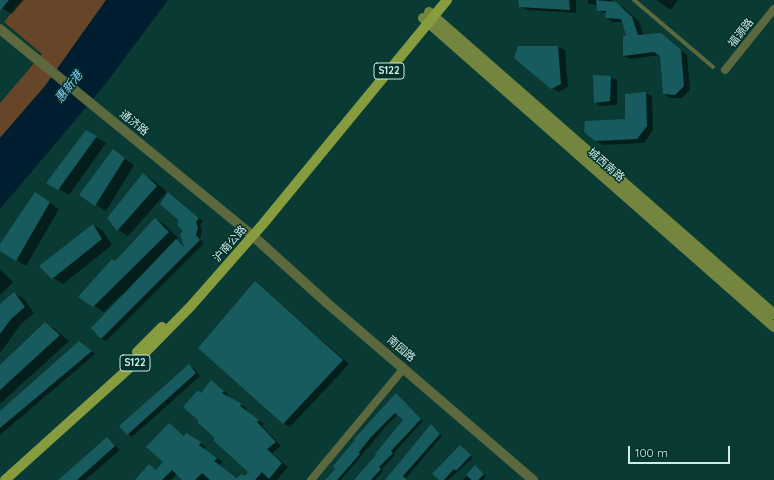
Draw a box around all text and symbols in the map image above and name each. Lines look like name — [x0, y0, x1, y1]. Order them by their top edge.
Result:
street label: 福源路 — [726, 16, 756, 50]
road number: S122 — [374, 63, 404, 79]
water label: 惠新港 — [52, 68, 86, 106]
street label: 通济路 — [117, 107, 151, 139]
street label: 城西南路 — [585, 146, 627, 184]
street label: 沪南公路 — [211, 223, 249, 265]
street label: 南园路 — [384, 333, 418, 365]
road number: S122 — [120, 355, 150, 371]
scale bar — [630, 438, 732, 464]
text: 100 m — [635, 445, 668, 460]

